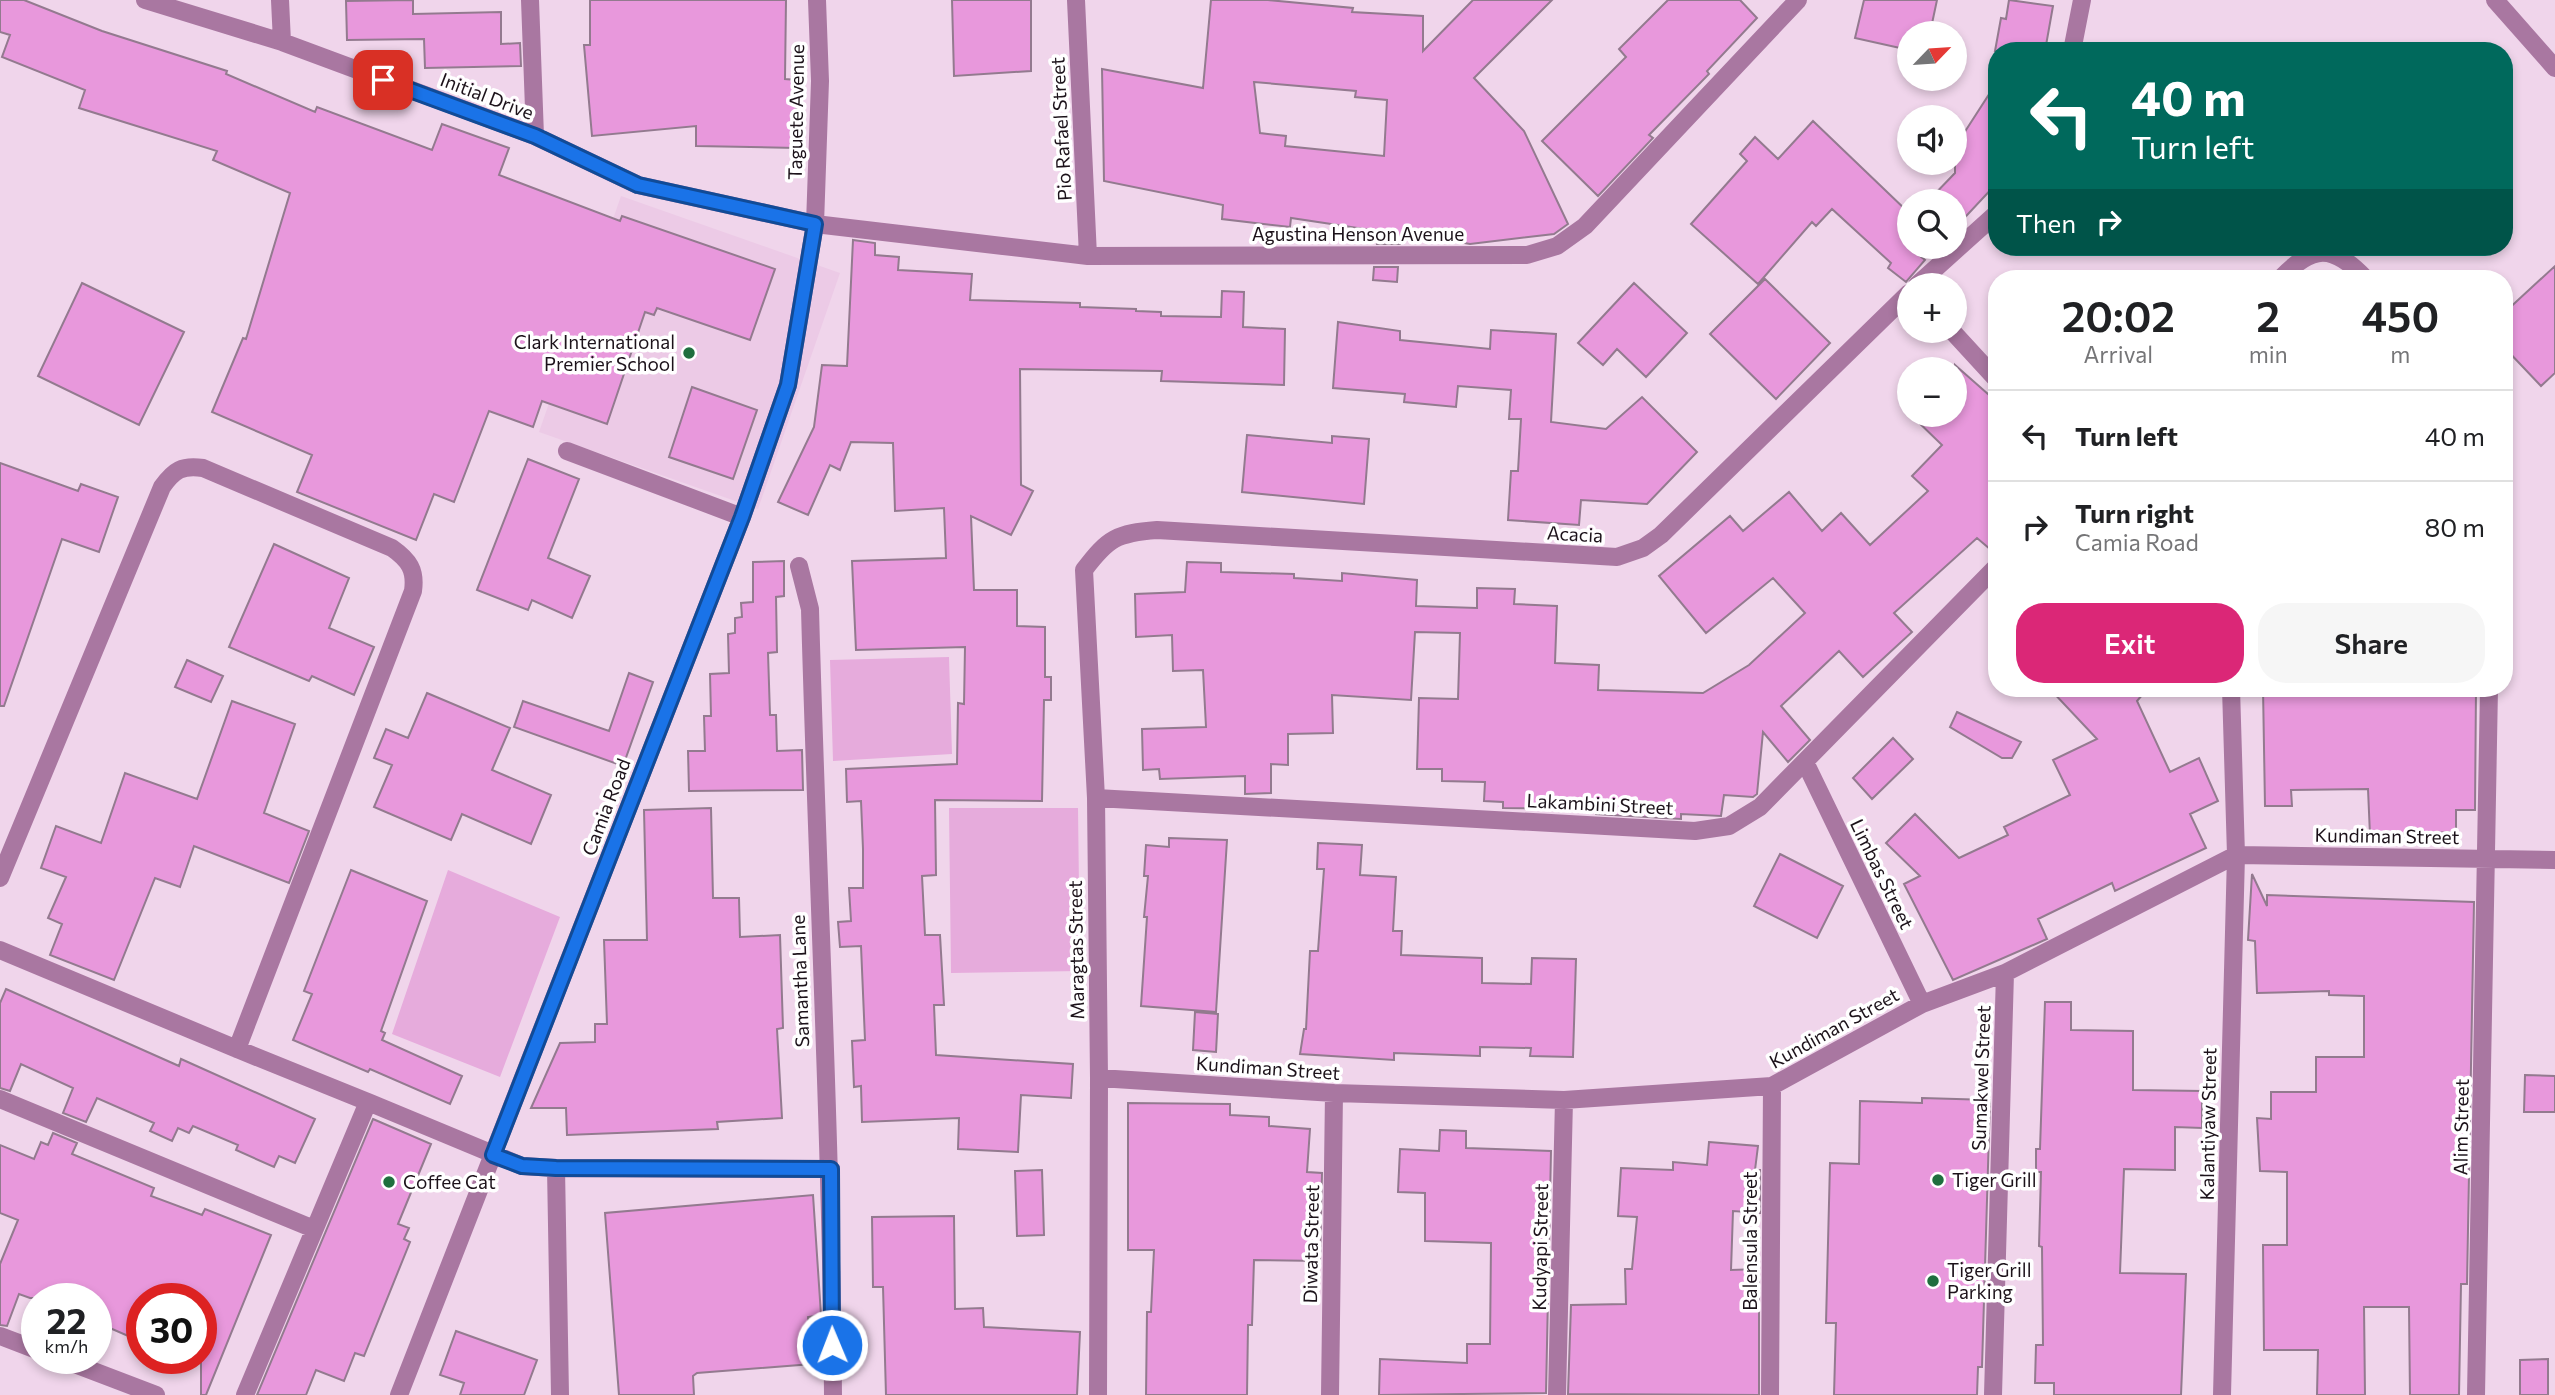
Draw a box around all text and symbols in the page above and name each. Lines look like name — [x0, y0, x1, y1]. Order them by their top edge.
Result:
north arrow — [1897, 21, 1967, 91]
map controls — [1897, 21, 1967, 427]
street label: Taguete Avenue — [783, 44, 808, 180]
pin — [353, 50, 413, 110]
street label: Pio Rafael Street — [1045, 56, 1076, 201]
icon: arrive — [364, 61, 402, 99]
text: 40 m — [2131, 66, 2246, 126]
street label: Initial Drive — [437, 67, 537, 124]
icon: left — [2016, 70, 2107, 161]
button: sound — [1897, 105, 1967, 175]
text: Turn left — [2131, 126, 2255, 166]
button: search — [1897, 189, 1967, 259]
icon: right — [2090, 203, 2128, 241]
text: Then — [2016, 207, 2076, 238]
street label: Agustina Henson Avenue — [1252, 222, 1464, 245]
button: + — [1897, 273, 1967, 343]
text: 20:02 — [2062, 289, 2175, 341]
text: 2 — [2256, 289, 2280, 341]
text: 450 — [2362, 289, 2439, 341]
place label: Clark International Premier School — [514, 330, 675, 375]
text: Arrival — [2084, 340, 2153, 368]
text: min — [2249, 340, 2288, 368]
text: m — [2390, 340, 2410, 368]
marker: Clark International Premier School — [681, 345, 697, 361]
button: − — [1897, 357, 1967, 427]
icon: left — [2016, 417, 2054, 455]
text: Turn left — [2075, 420, 2178, 451]
text: 40 m — [2425, 420, 2485, 451]
text: Turn right — [2075, 497, 2194, 528]
icon: right — [2016, 508, 2054, 546]
text: 80 m — [2425, 511, 2485, 542]
street label: Acacia — [1546, 521, 1604, 546]
text: Camia Road — [2075, 528, 2199, 556]
button: Exit — [2016, 603, 2244, 683]
button: Share — [2258, 603, 2485, 683]
street label: Camia Road — [576, 755, 635, 859]
street label: Lakambini Street — [1526, 788, 1674, 819]
street label: Limbas Street — [1846, 815, 1919, 933]
street label: Kundiman Street — [2315, 823, 2460, 848]
street label: Maragtas Street — [1063, 880, 1088, 1020]
street label: Samantha Lane — [786, 914, 813, 1048]
street label: Kundiman Street — [1765, 982, 1903, 1073]
street label: Sumakwel Street — [1966, 1005, 1995, 1151]
street label: Kalantiyaw Street — [2195, 1047, 2220, 1201]
street label: Kundiman Street — [1195, 1051, 1341, 1084]
street label: Alim Street — [2448, 1078, 2473, 1176]
place label: Tiger Grill — [1952, 1168, 2036, 1191]
place label: Coffee Cat — [403, 1170, 496, 1193]
street label: Balensula Street — [1738, 1171, 1761, 1311]
marker: Tiger Grill — [1930, 1172, 1946, 1188]
marker: Coffee Cat — [381, 1174, 397, 1190]
street label: Kudyapi Street — [1527, 1183, 1552, 1311]
street label: Diwata Street — [1298, 1184, 1323, 1304]
place label: Tiger Grill Parking — [1947, 1258, 2031, 1303]
marker: Tiger Grill Parking — [1925, 1273, 1941, 1289]
speed limit sign: 30 — [126, 1283, 217, 1374]
text: 22 — [47, 1298, 86, 1341]
position arrow — [795, 1308, 869, 1382]
text: km/h — [45, 1335, 88, 1357]

